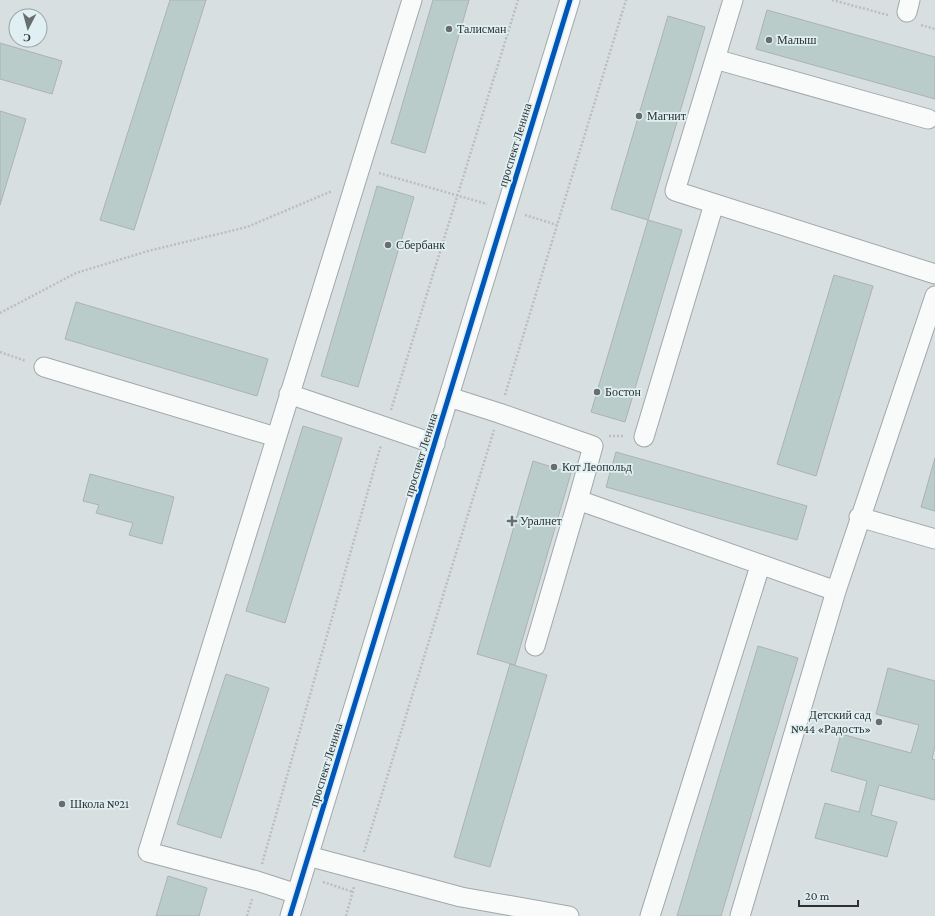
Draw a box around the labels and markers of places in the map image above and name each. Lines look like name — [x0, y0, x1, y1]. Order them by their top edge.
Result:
place label: Талисман — [457, 22, 507, 36]
marker: Талисман — [444, 24, 454, 34]
place label: Малыш — [777, 33, 817, 47]
marker: Малыш — [764, 35, 774, 45]
place label: Магнит — [647, 109, 687, 123]
marker: Магнит — [634, 111, 644, 121]
place label: Сбербанк — [396, 238, 445, 252]
marker: Сбербанк — [383, 240, 393, 250]
place label: Бостон — [605, 385, 642, 399]
marker: Бостон — [592, 387, 602, 397]
place label: Кот Леопольд — [562, 460, 632, 474]
marker: Кот Леопольд — [549, 462, 559, 472]
place label: Уралнет — [520, 514, 563, 528]
marker: Уралнет — [507, 516, 517, 526]
place label: Детский сад №44 «Радость» — [791, 708, 871, 736]
marker: Детский сад №44 «Радость» — [874, 717, 884, 727]
place label: Школа №21 — [70, 797, 129, 811]
marker: Школа №21 — [57, 799, 67, 809]

